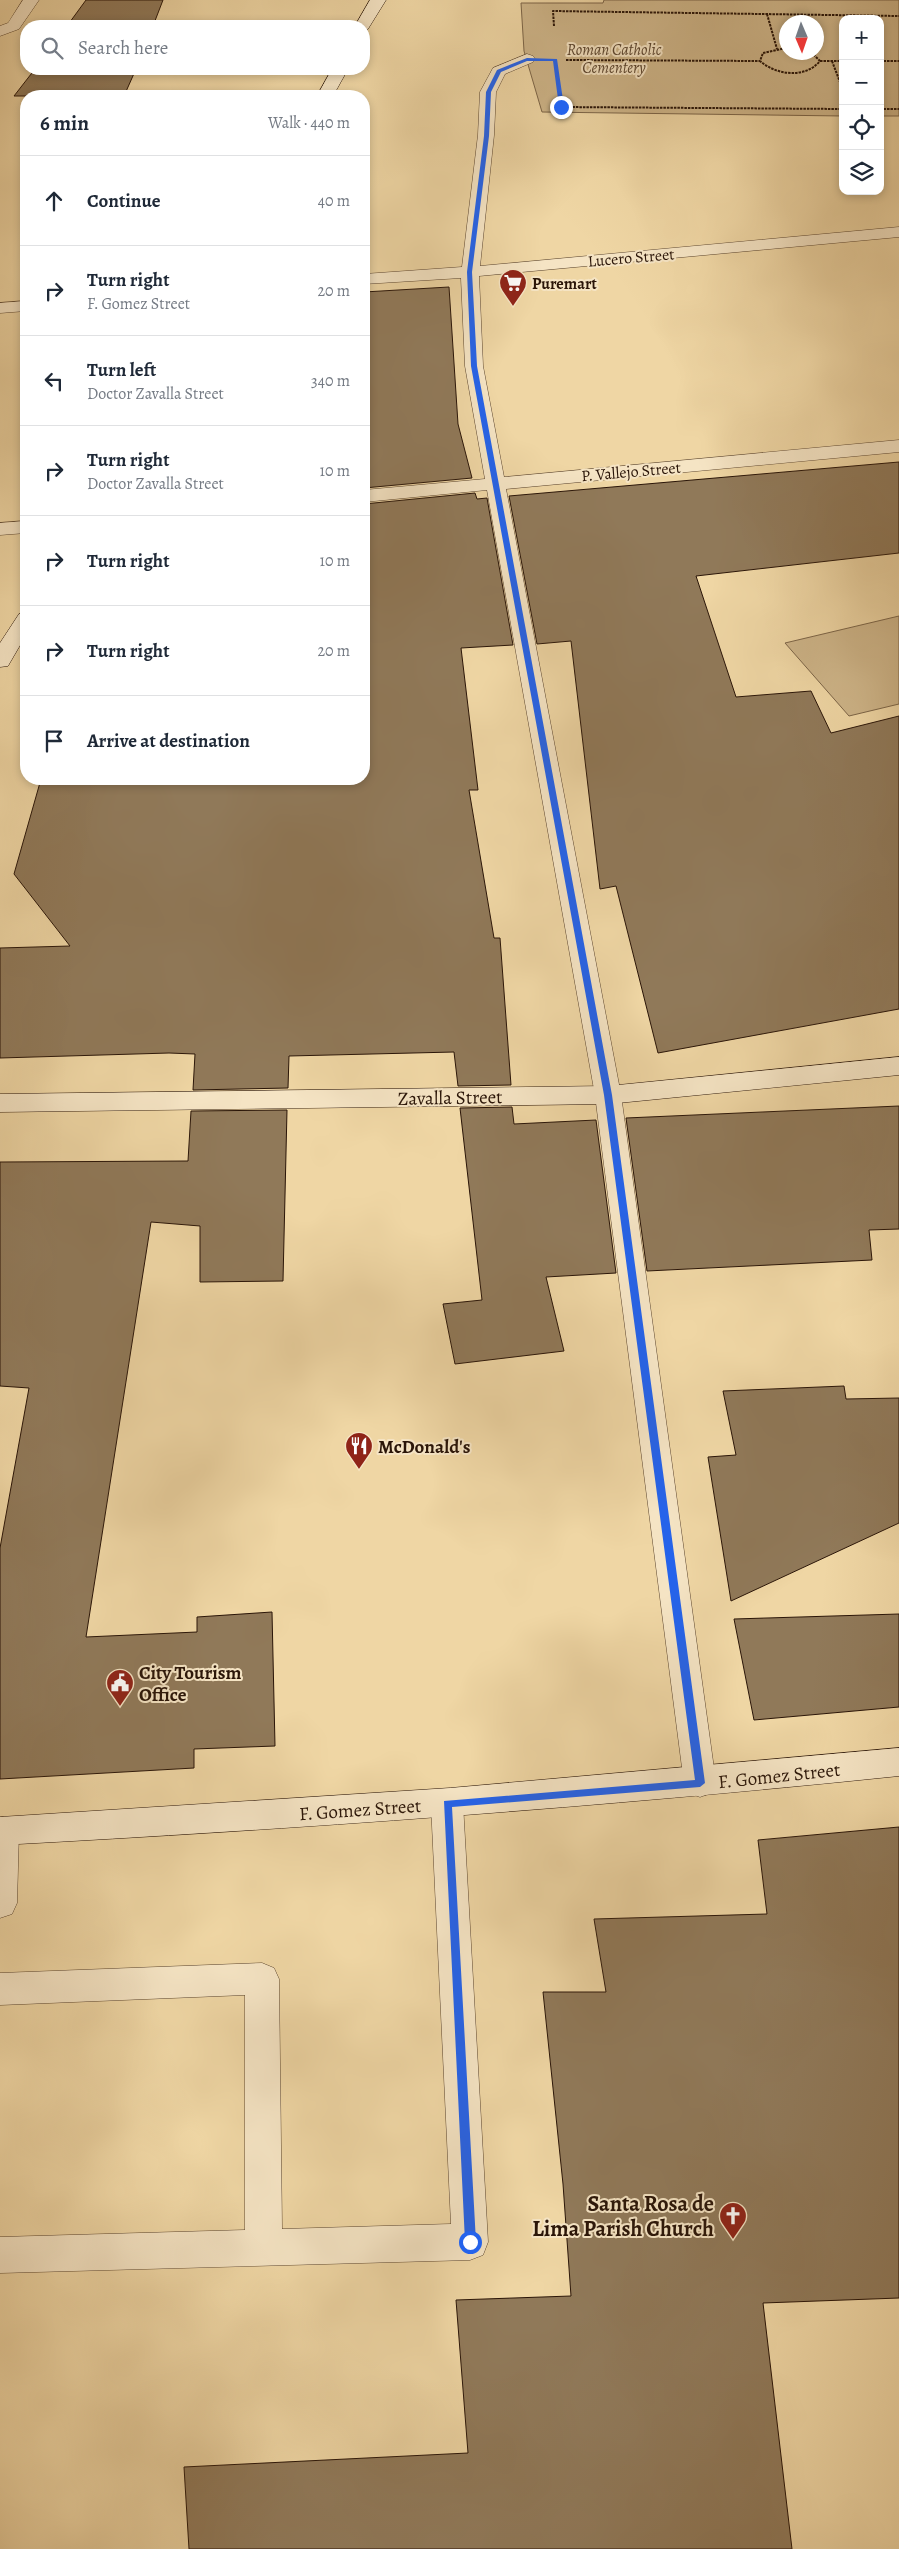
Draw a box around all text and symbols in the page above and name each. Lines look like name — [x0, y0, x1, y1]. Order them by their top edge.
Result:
north arrow — [779, 15, 824, 60]
map controls — [839, 15, 884, 195]
button: + — [839, 15, 884, 60]
search box — [20, 20, 370, 75]
icon: search — [38, 34, 66, 62]
text: Search here — [78, 35, 168, 61]
park label: Roman Catholic Cementery — [567, 39, 662, 79]
button: − — [839, 60, 884, 105]
route end — [550, 96, 573, 119]
button: locate — [839, 105, 884, 150]
text: 6 min — [40, 109, 89, 137]
text: Walk · 440 m — [268, 112, 350, 134]
button: layers — [839, 150, 884, 195]
icon: ahead — [40, 187, 68, 215]
text: Continue — [87, 188, 161, 214]
text: 40 m — [318, 190, 350, 212]
street label: Lucero Street — [587, 243, 675, 273]
text: Turn right — [87, 267, 169, 293]
supermarket icon: Puremart — [498, 268, 528, 307]
place label: Puremart — [532, 273, 597, 295]
icon: right — [40, 277, 68, 305]
text: 20 m — [317, 280, 350, 302]
text: F. Gomez Street — [87, 293, 190, 315]
text: Turn left — [87, 357, 156, 383]
icon: left — [40, 367, 68, 395]
text: 340 m — [311, 370, 350, 392]
text: Doctor Zavalla Street — [87, 383, 224, 405]
text: Turn right — [87, 447, 169, 473]
icon: right — [40, 457, 68, 485]
street label: P. Vallejo Street — [580, 457, 682, 487]
text: 10 m — [320, 460, 350, 482]
text: Doctor Zavalla Street — [87, 473, 224, 495]
icon: right — [40, 547, 68, 575]
text: Turn right — [87, 548, 169, 574]
text: 10 m — [320, 550, 350, 572]
icon: right — [40, 637, 68, 665]
text: Turn right — [87, 638, 169, 664]
text: 20 m — [317, 640, 350, 662]
icon: arrive — [40, 727, 68, 755]
text: Arrive at destination — [87, 728, 250, 754]
street label: Zavalla Street — [397, 1084, 503, 1112]
restaurant icon: McDonald's — [344, 1431, 374, 1470]
place label: McDonald's — [378, 1434, 471, 1460]
place label: City Tourism Office — [139, 1660, 242, 1708]
public building icon: City Tourism Office — [105, 1668, 135, 1707]
street label: F. Gomez Street — [717, 1757, 841, 1795]
street label: F. Gomez Street — [298, 1793, 422, 1827]
place label: Santa Rosa de Lima Parish Church — [532, 2189, 714, 2244]
church icon: Santa Rosa de Lima Parish Church — [718, 2201, 748, 2240]
route start — [459, 2231, 482, 2254]

